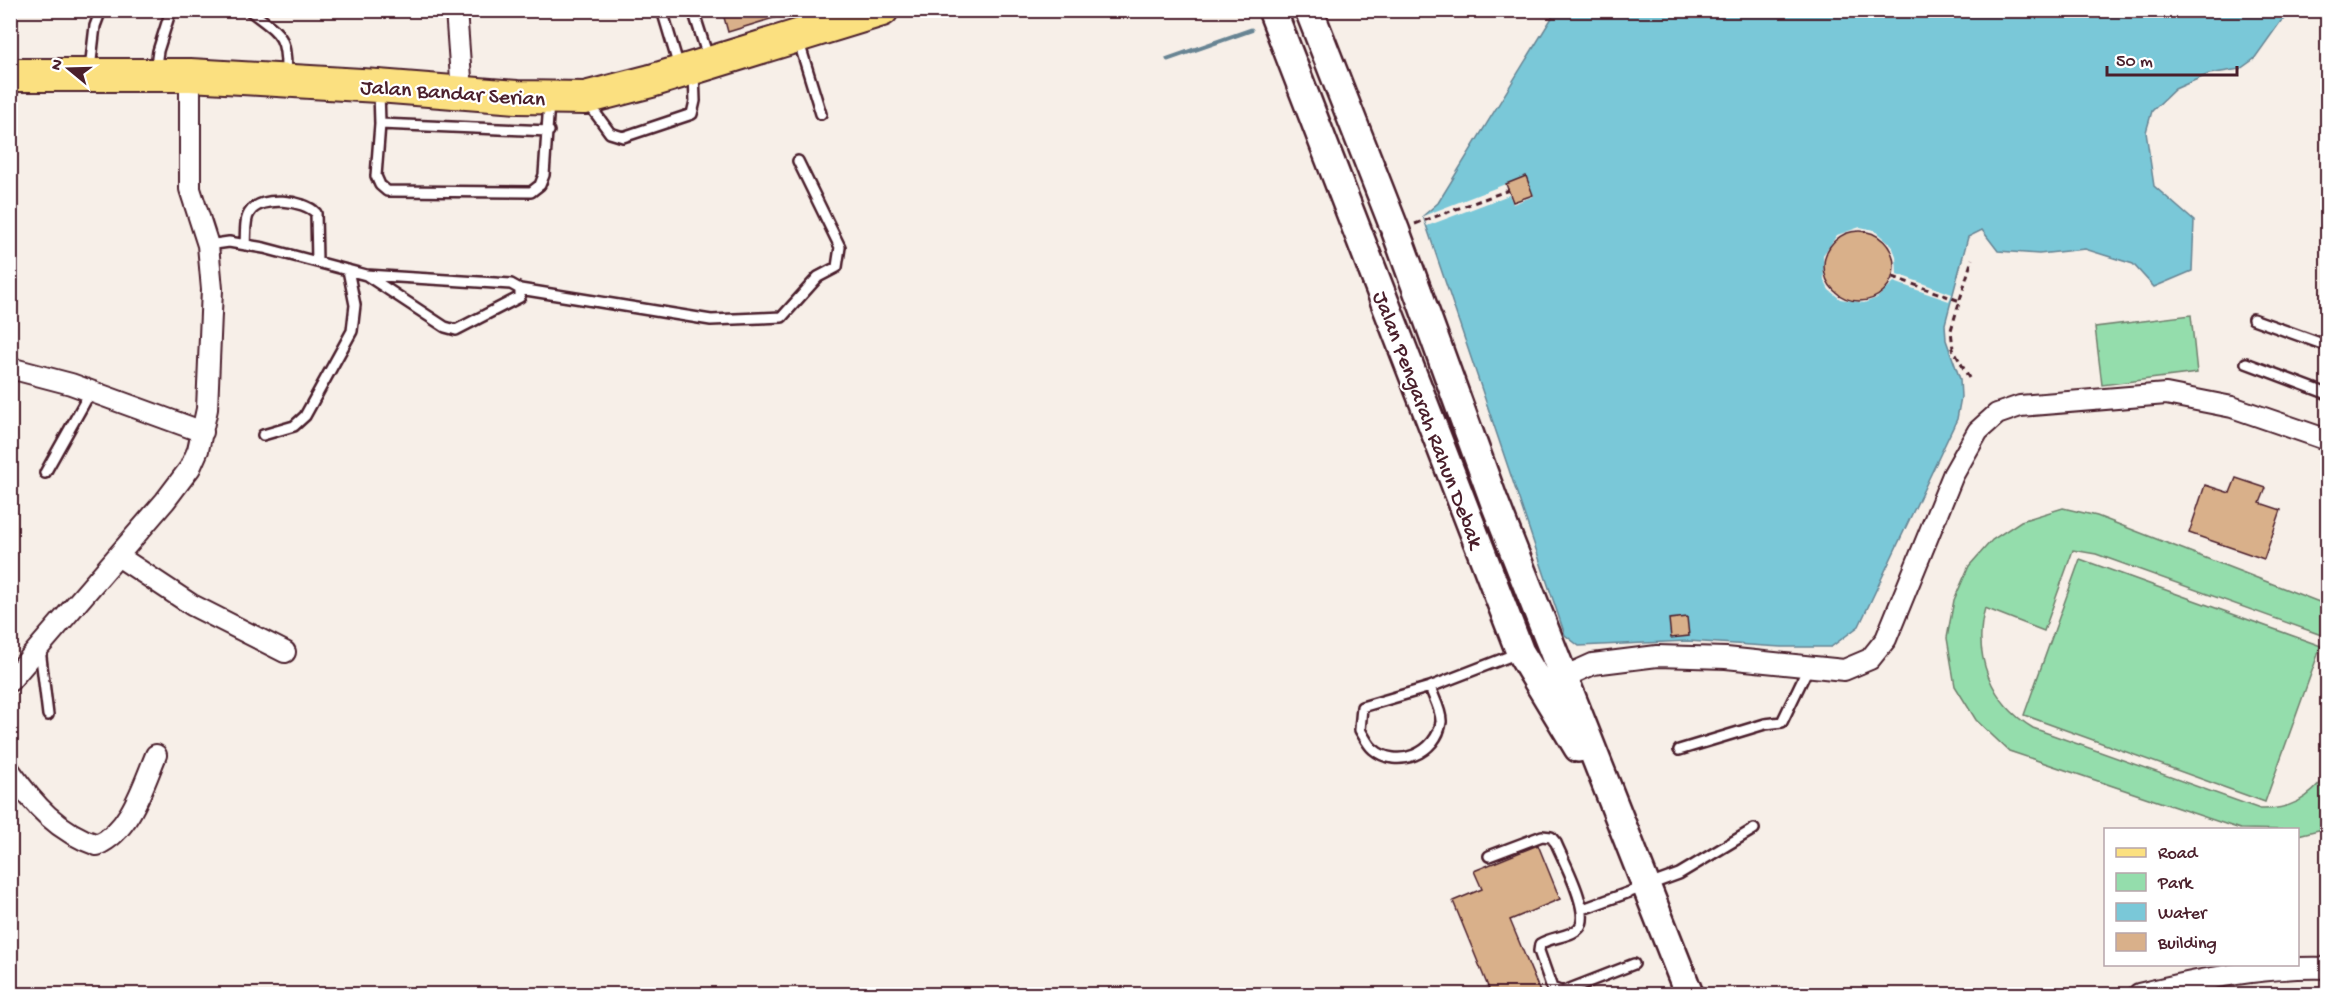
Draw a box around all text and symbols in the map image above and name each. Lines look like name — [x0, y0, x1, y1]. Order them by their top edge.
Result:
north arrow — [39, 39, 99, 99]
scale bar — [2107, 39, 2238, 77]
text: 50 m — [2116, 52, 2153, 73]
text: N — [47, 57, 69, 73]
street label: Jalan Bandar Serian — [359, 76, 547, 114]
street label: Jalan Pengarah Rahun Debak — [1365, 288, 1488, 555]
legend — [2104, 828, 2299, 966]
text: Road — [2158, 844, 2199, 865]
text: Park — [2157, 874, 2194, 895]
text: Water — [2158, 904, 2208, 925]
text: Building — [2157, 934, 2217, 955]

